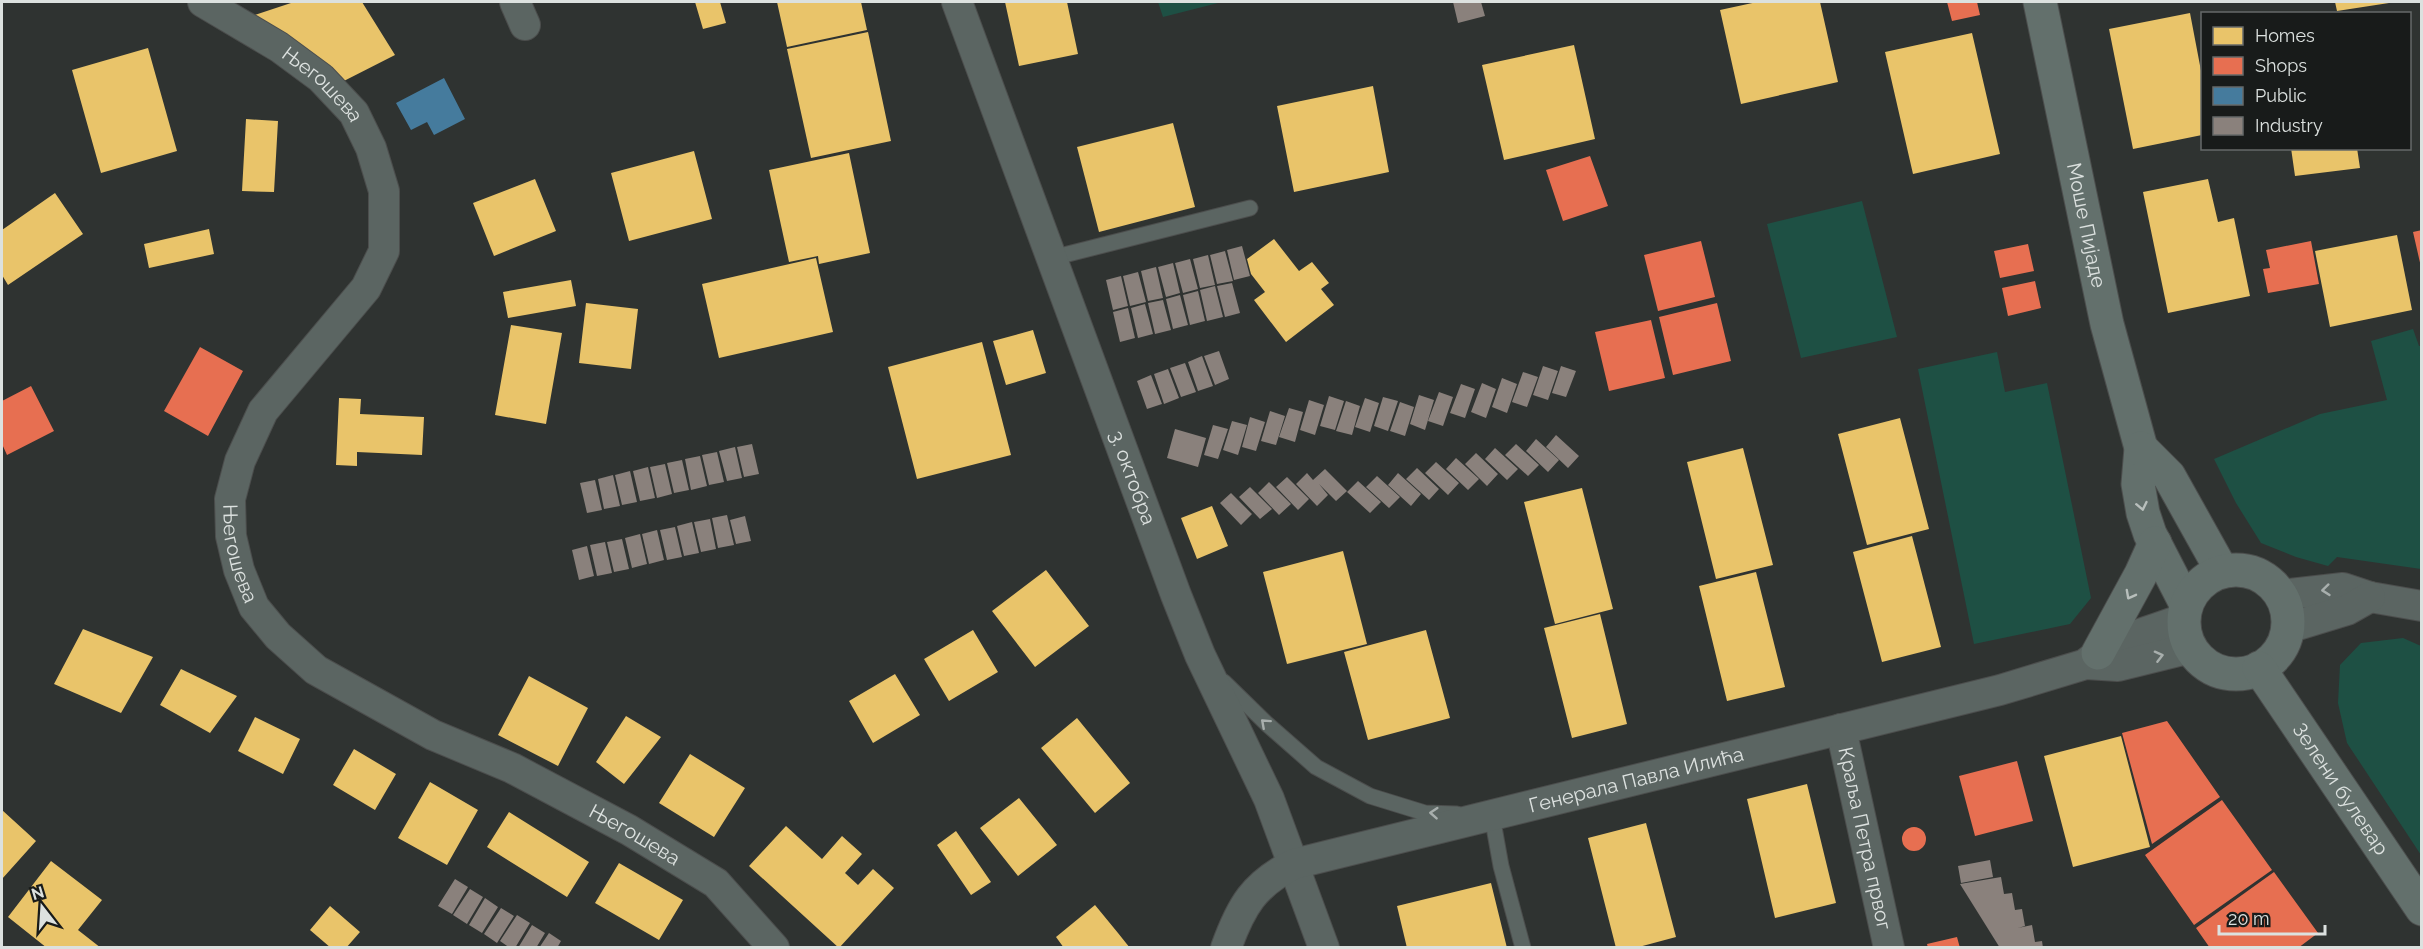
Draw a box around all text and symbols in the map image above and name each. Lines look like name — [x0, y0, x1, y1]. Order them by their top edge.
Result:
legend — [2201, 12, 2411, 150]
text: Homes — [2255, 25, 2315, 46]
street label: Његошева — [278, 42, 368, 125]
text: Shops — [2255, 55, 2307, 76]
text: Public — [2255, 85, 2307, 106]
text: Industry — [2255, 115, 2323, 136]
street label: Моше Пијаде — [2062, 161, 2111, 290]
street label: 3. октобра — [1104, 427, 1161, 528]
one-way arrow — [2135, 501, 2148, 511]
street label: Његошева — [218, 504, 263, 606]
one-way arrow — [2321, 583, 2331, 596]
one-way arrow — [2125, 589, 2137, 600]
one-way arrow — [2154, 651, 2164, 664]
street label: Зелени булевар — [2288, 718, 2394, 860]
one-way arrow — [1261, 719, 1272, 730]
street label: Генерала Павла Илића — [1526, 742, 1746, 818]
street label: Краља Петра првог — [1833, 745, 1897, 932]
street label: Његошева — [585, 799, 685, 870]
one-way arrow — [1429, 806, 1438, 819]
north arrow — [12, 877, 72, 937]
text: N — [29, 882, 46, 904]
scale bar — [2219, 898, 2326, 936]
text: 20 m — [2228, 908, 2270, 929]

